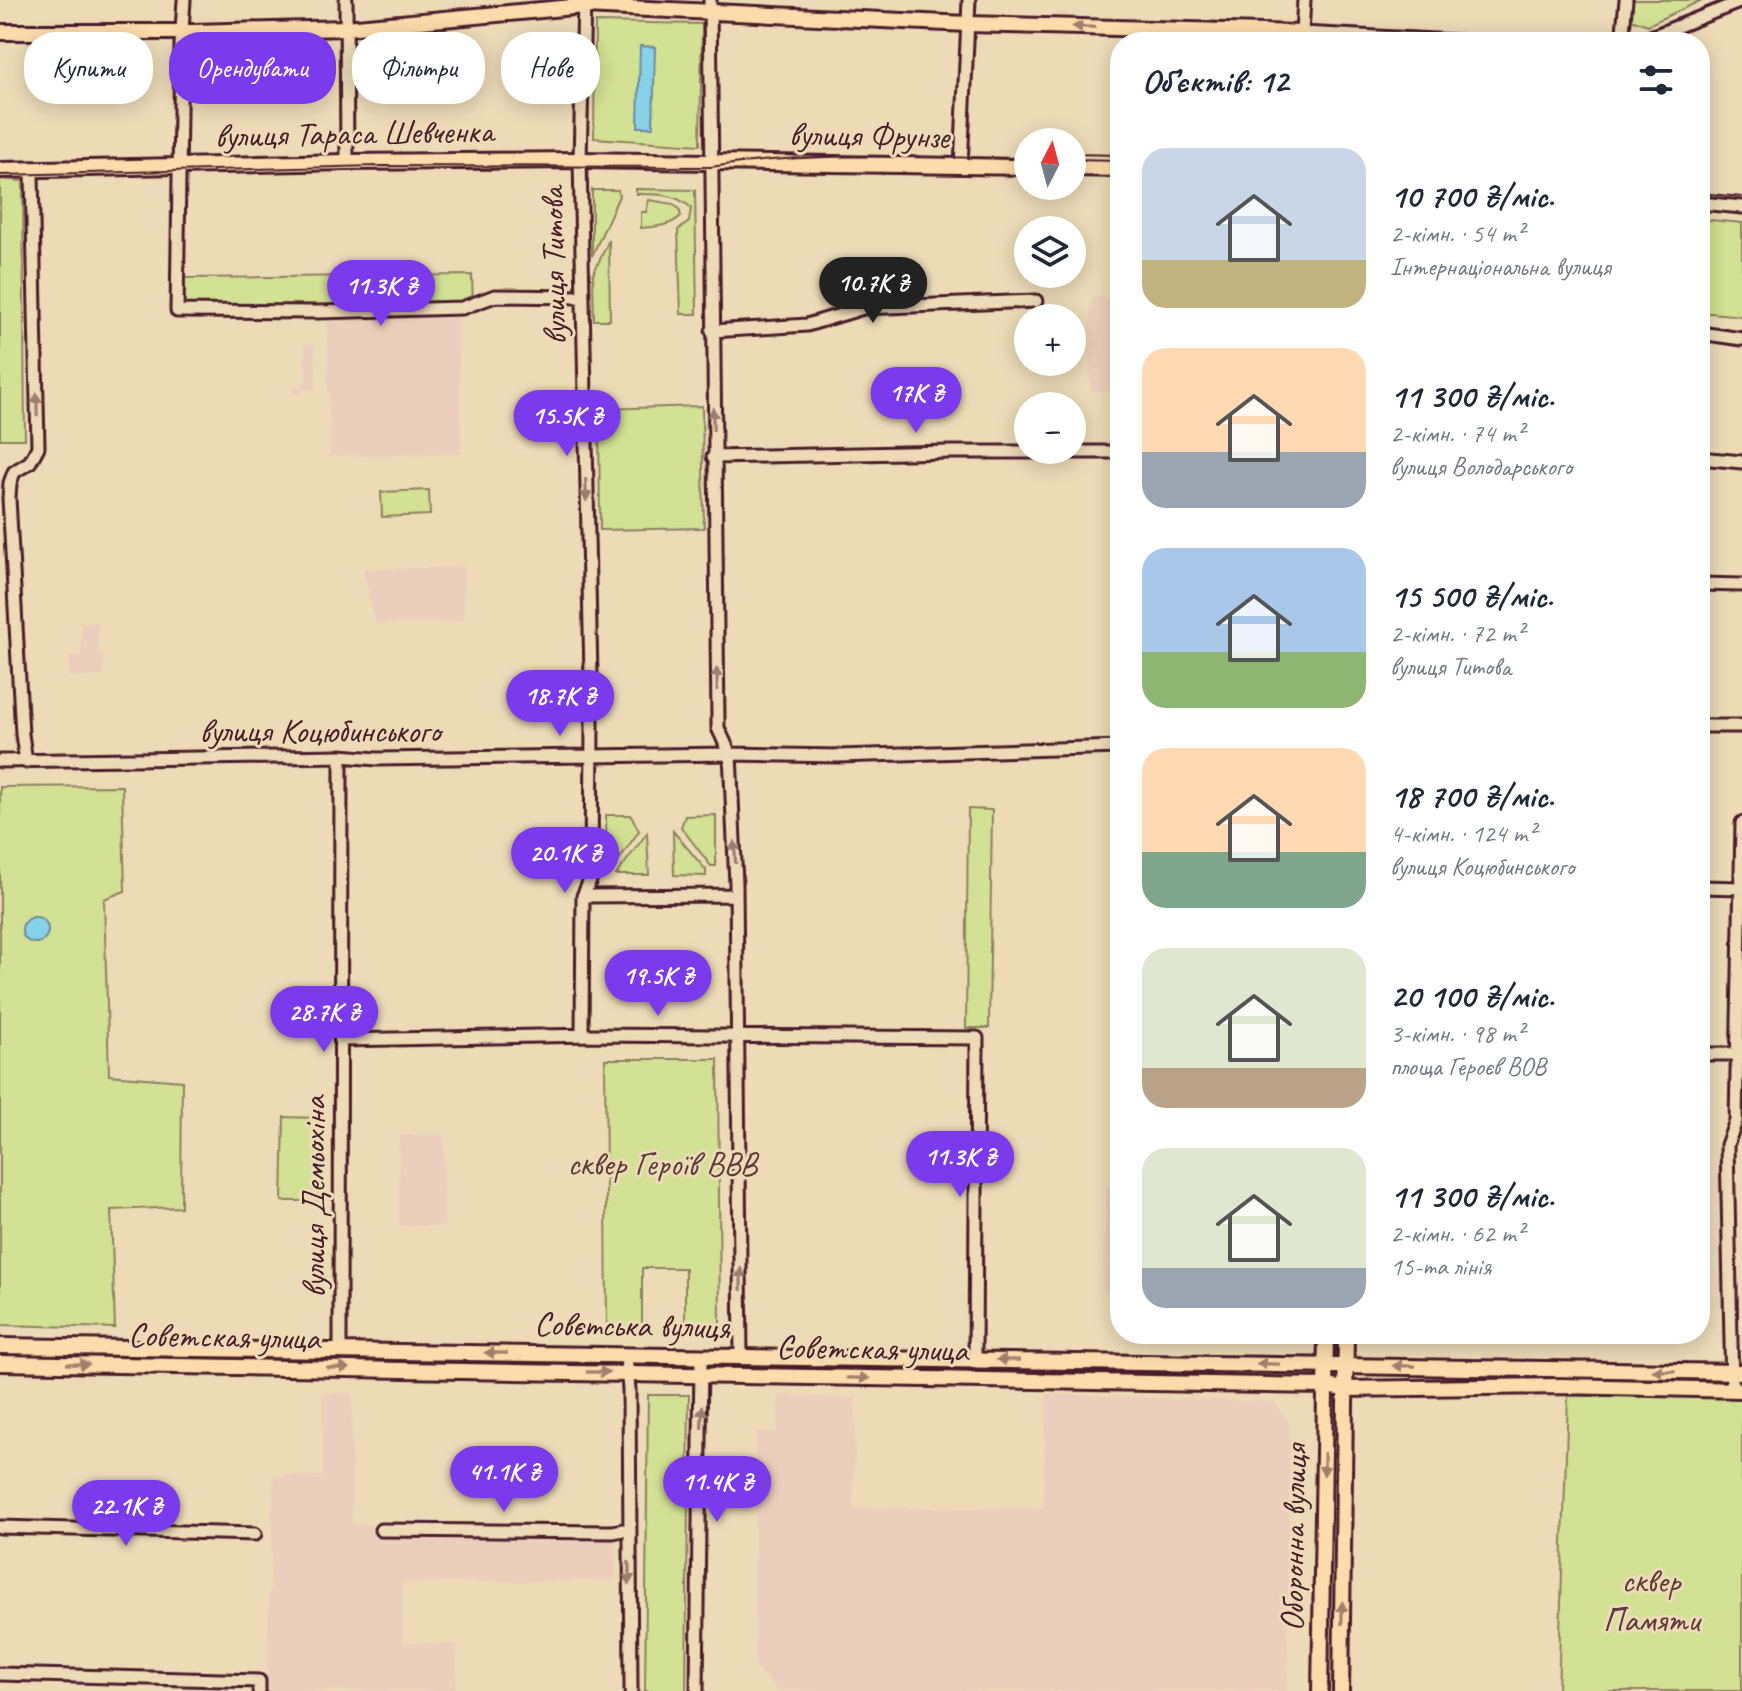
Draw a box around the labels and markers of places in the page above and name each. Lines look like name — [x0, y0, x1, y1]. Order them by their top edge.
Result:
pin: 10.7K ₴ — [799, 257, 947, 325]
pin: 11.3K ₴ — [307, 260, 455, 328]
pin: 17K ₴ — [860, 367, 972, 435]
pin: 15.5K ₴ — [493, 390, 641, 458]
pin: 18.7K ₴ — [486, 670, 634, 738]
pin: 20.1K ₴ — [491, 827, 639, 895]
pin: 19.5K ₴ — [584, 950, 732, 1018]
pin: 28.7K ₴ — [250, 986, 398, 1054]
pin: 11.3K ₴ — [886, 1131, 1034, 1199]
pin: 41.1K ₴ — [430, 1446, 578, 1514]
pin: 11.4K ₴ — [643, 1456, 791, 1524]
pin: 22.1K ₴ — [52, 1480, 200, 1548]

